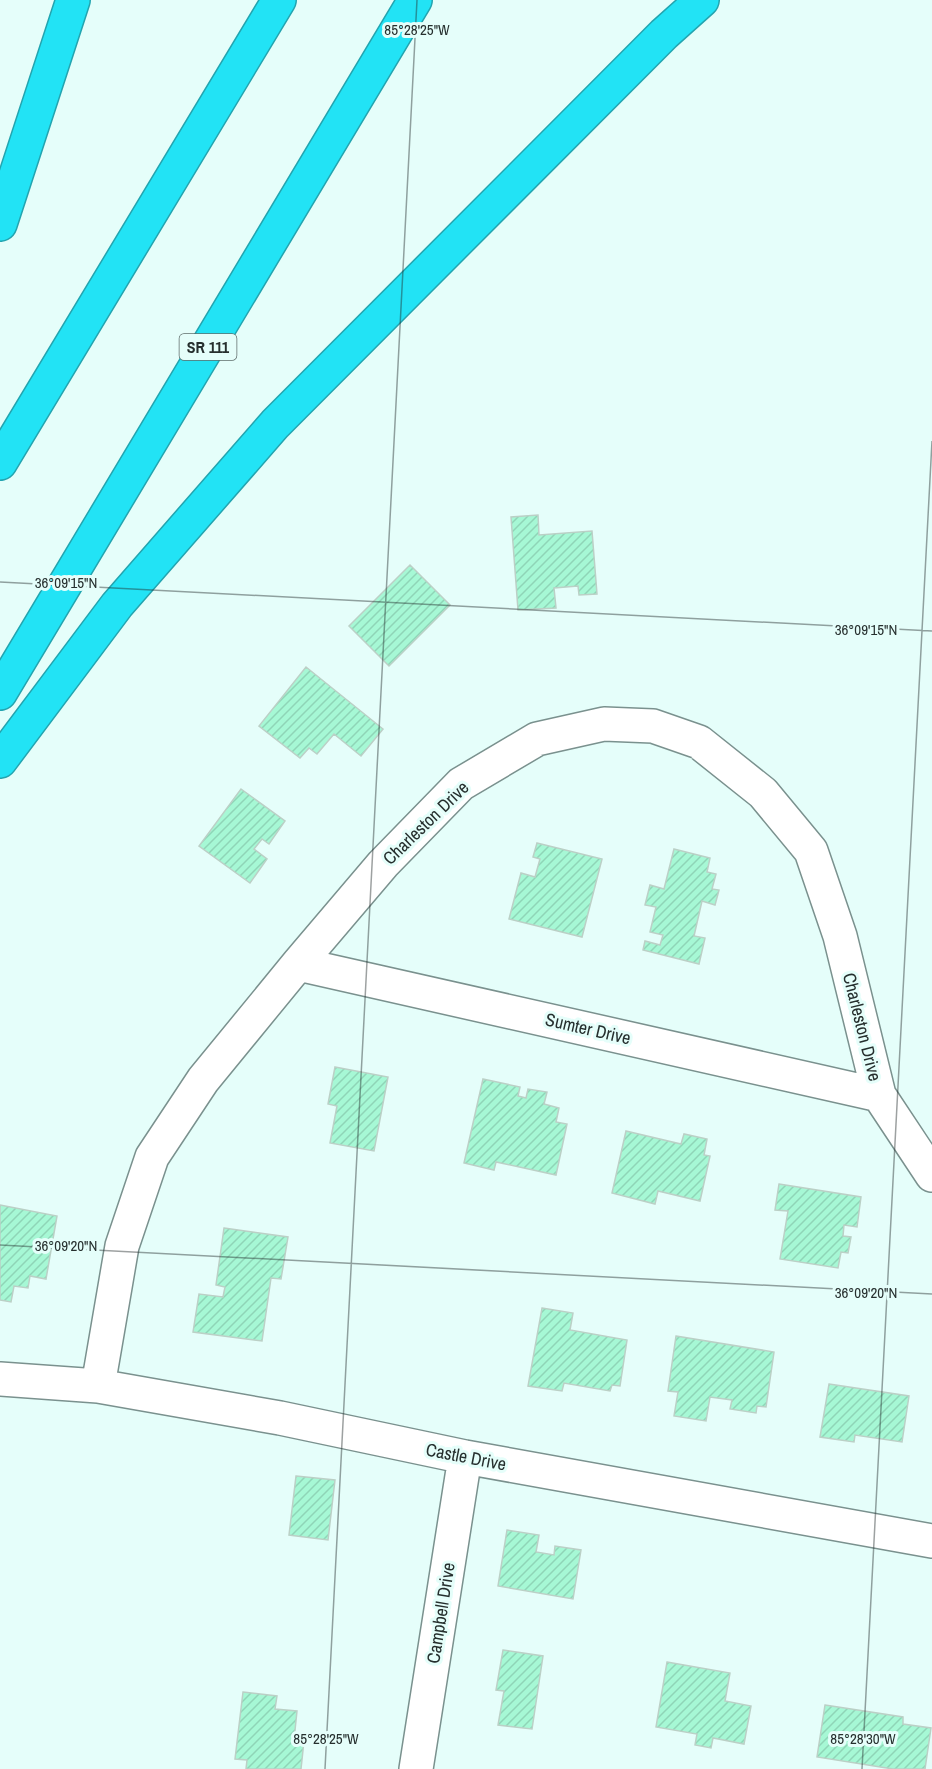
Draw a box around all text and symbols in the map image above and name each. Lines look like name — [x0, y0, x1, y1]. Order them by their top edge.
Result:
text: 85°28'25"W — [384, 19, 450, 40]
road number: SR 111 — [180, 334, 236, 360]
text: 36°09'15"N — [35, 572, 97, 593]
text: 36°09'15"N — [835, 619, 897, 640]
street label: Charleston Drive — [377, 775, 474, 870]
street label: Charleston Drive — [837, 970, 888, 1084]
street label: Sumter Drive — [543, 1007, 633, 1050]
text: 36°09'20"N — [35, 1235, 97, 1256]
text: 36°09'20"N — [835, 1282, 897, 1303]
street label: Castle Drive — [424, 1436, 508, 1477]
street label: Campbell Drive — [420, 1561, 461, 1665]
text: 85°28'25"W — [293, 1728, 359, 1749]
text: 85°28'30"W — [830, 1728, 896, 1749]

